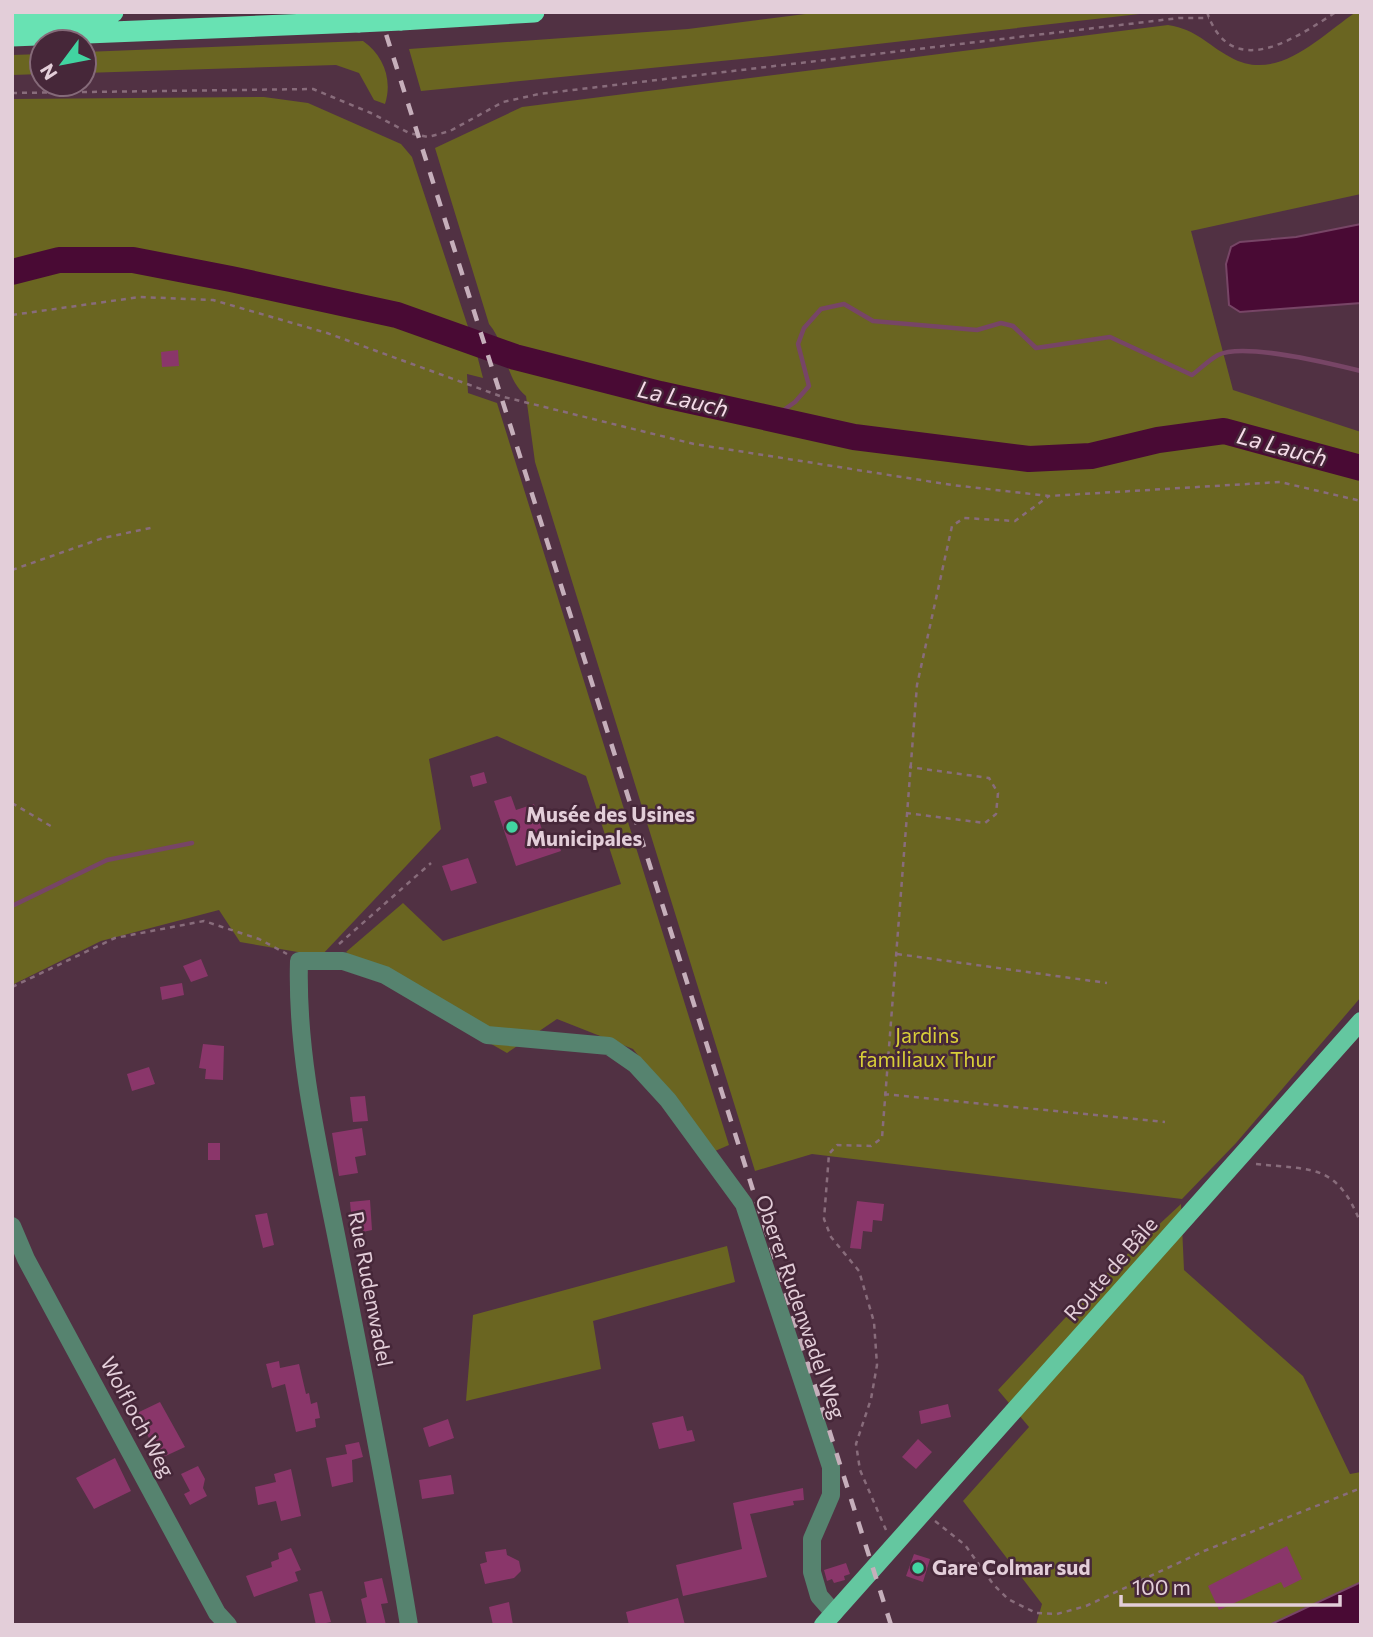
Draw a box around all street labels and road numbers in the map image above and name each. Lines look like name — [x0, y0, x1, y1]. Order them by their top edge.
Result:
street label: Oberer Rudenwadel Weg — [751, 1191, 852, 1422]
street label: Rue Rudenwadel — [344, 1209, 399, 1368]
street label: Route de Bâle — [1058, 1211, 1162, 1325]
street label: Wolfloch Weg — [96, 1352, 181, 1481]

